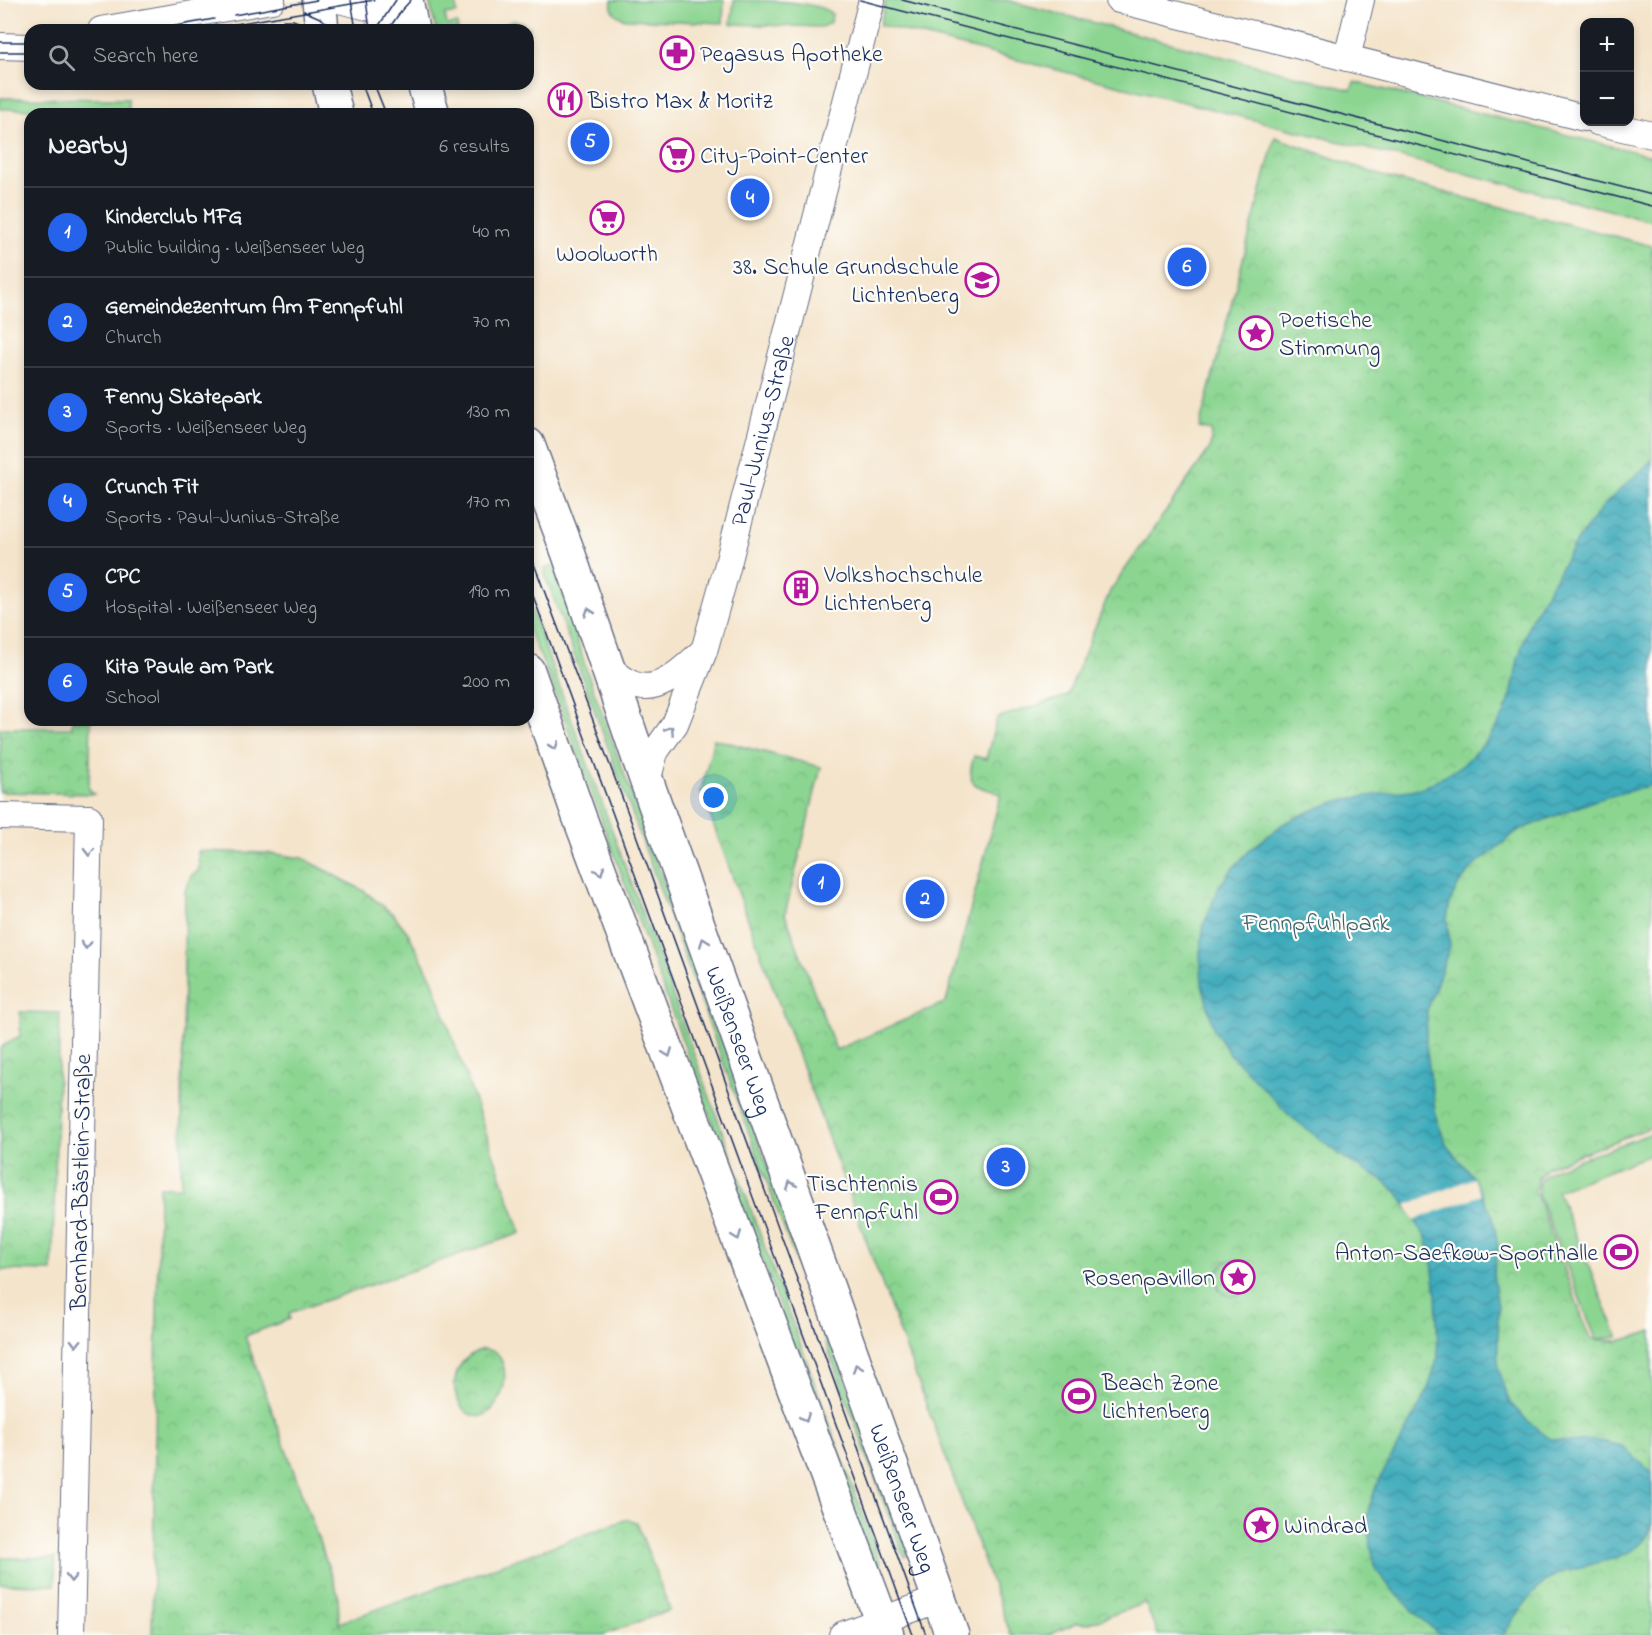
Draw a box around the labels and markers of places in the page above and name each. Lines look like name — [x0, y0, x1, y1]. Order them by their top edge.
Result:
pharmacy icon: Pegasus Apotheke — [659, 35, 695, 71]
place label: Pegasus Apotheke — [700, 38, 883, 73]
restaurant icon: Bistro Max & Moritz — [547, 82, 583, 118]
place label: Bistro Max & Moritz — [587, 85, 774, 120]
pin: 5 — [570, 120, 610, 164]
supermarket icon: City-Point-Center — [659, 137, 695, 173]
place label: City-Point-Center — [700, 140, 869, 176]
pin: 4 — [730, 176, 770, 220]
supermarket icon: Woolworth — [589, 200, 625, 236]
place label: Woolworth — [556, 238, 658, 273]
pin: 6 — [1168, 244, 1206, 290]
place label: 38. Schule Grundschule Lichtenberg — [733, 251, 959, 314]
school or university icon: 38. Schule Grundschule Lichtenberg — [964, 262, 1000, 298]
place label: Poetische Stimmung — [1279, 304, 1380, 367]
place icon: Poetische Stimmung — [1238, 315, 1274, 351]
place label: Volkshochschule Lichtenberg — [823, 559, 983, 622]
building icon: Volkshochschule Lichtenberg — [783, 570, 819, 606]
pin: 1 — [802, 860, 840, 906]
pin: 2 — [906, 876, 944, 922]
pin: 3 — [986, 1144, 1026, 1190]
place label: Tischtennis Fennpfuhl — [807, 1168, 918, 1231]
sports icon: Tischtennis Fennpfuhl — [923, 1179, 959, 1215]
sports icon: Anton-Saefkow-Sporthalle — [1603, 1234, 1639, 1270]
place label: Anton-Saefkow-Sporthalle — [1335, 1237, 1598, 1272]
place icon: Rosenpavillon — [1220, 1259, 1256, 1295]
place label: Rosenpavillon — [1082, 1262, 1215, 1297]
place label: Beach Zone Lichtenberg — [1101, 1367, 1219, 1430]
sports icon: Beach Zone Lichtenberg — [1061, 1378, 1097, 1414]
place icon: Windrad — [1243, 1507, 1279, 1543]
place label: Windrad — [1284, 1510, 1368, 1545]

